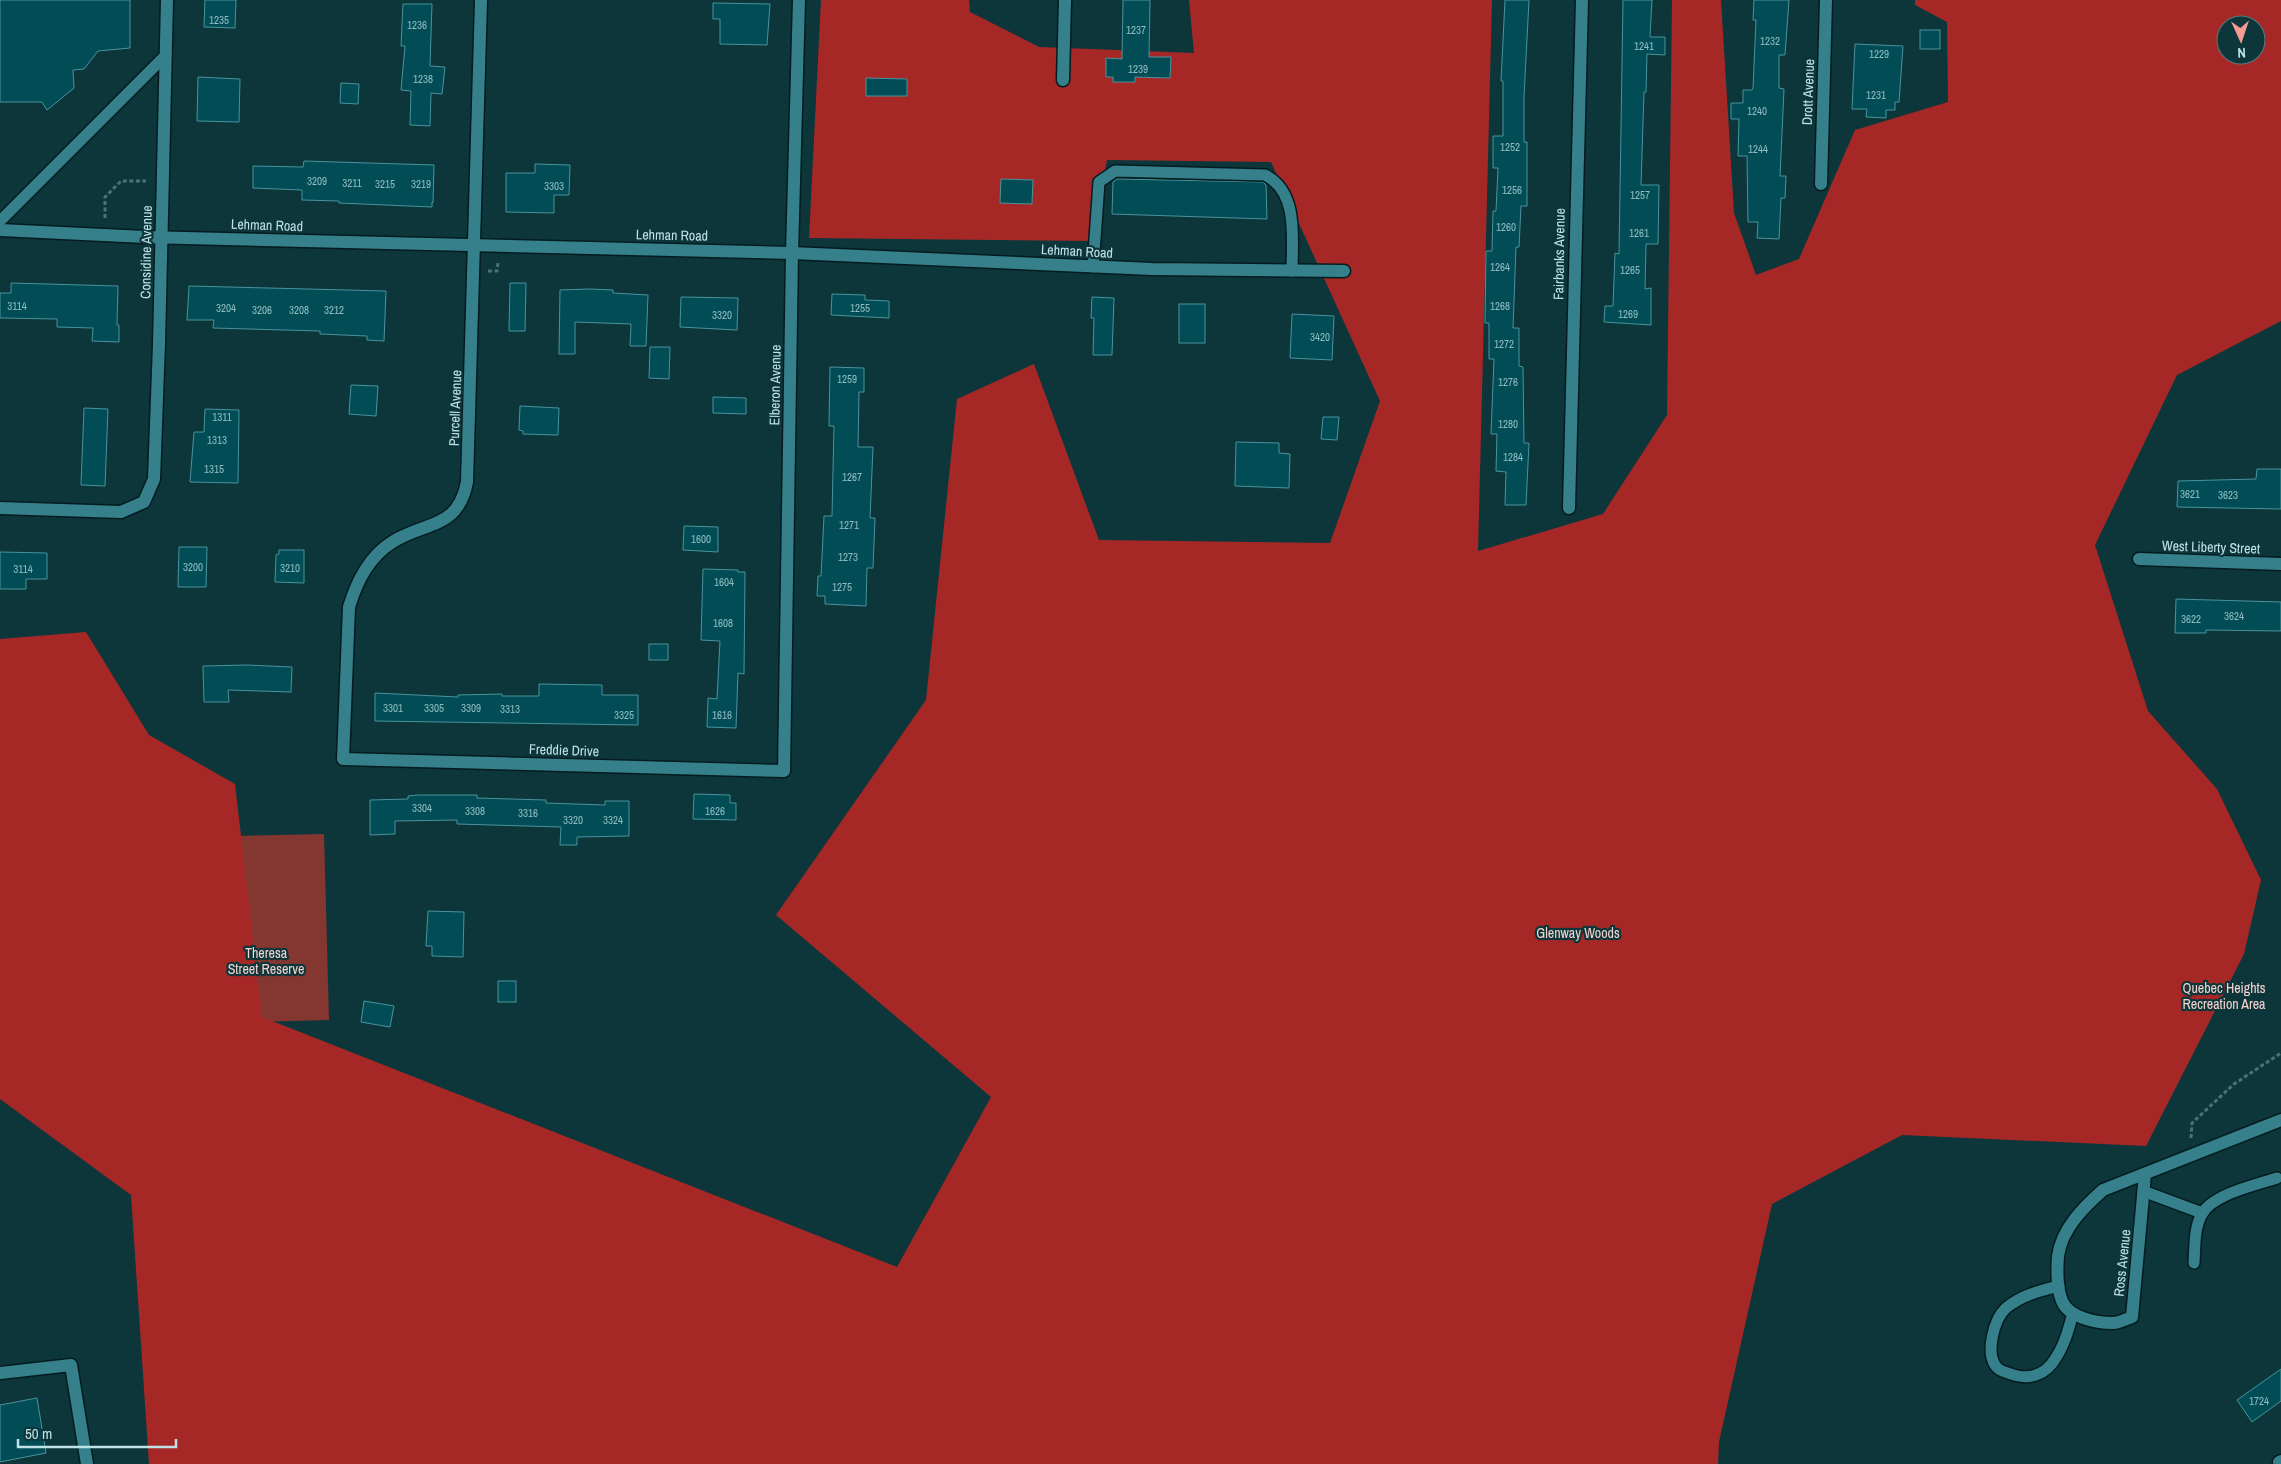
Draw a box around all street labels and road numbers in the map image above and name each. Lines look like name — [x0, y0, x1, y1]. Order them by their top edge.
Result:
street label: Drott Avenue — [1798, 59, 1818, 125]
street label: Considine Avenue — [136, 205, 156, 299]
street label: Fairbanks Avenue — [1549, 208, 1569, 300]
street label: Lehman Road — [231, 215, 303, 235]
street label: Lehman Road — [636, 225, 708, 245]
street label: Lehman Road — [1041, 240, 1113, 262]
street label: Elberon Avenue — [765, 344, 785, 426]
street label: Purcell Avenue — [445, 370, 465, 446]
street label: West Liberty Street — [2162, 536, 2260, 558]
street label: Freddie Drive — [529, 740, 599, 760]
street label: Ross Avenue — [2110, 1229, 2134, 1297]

